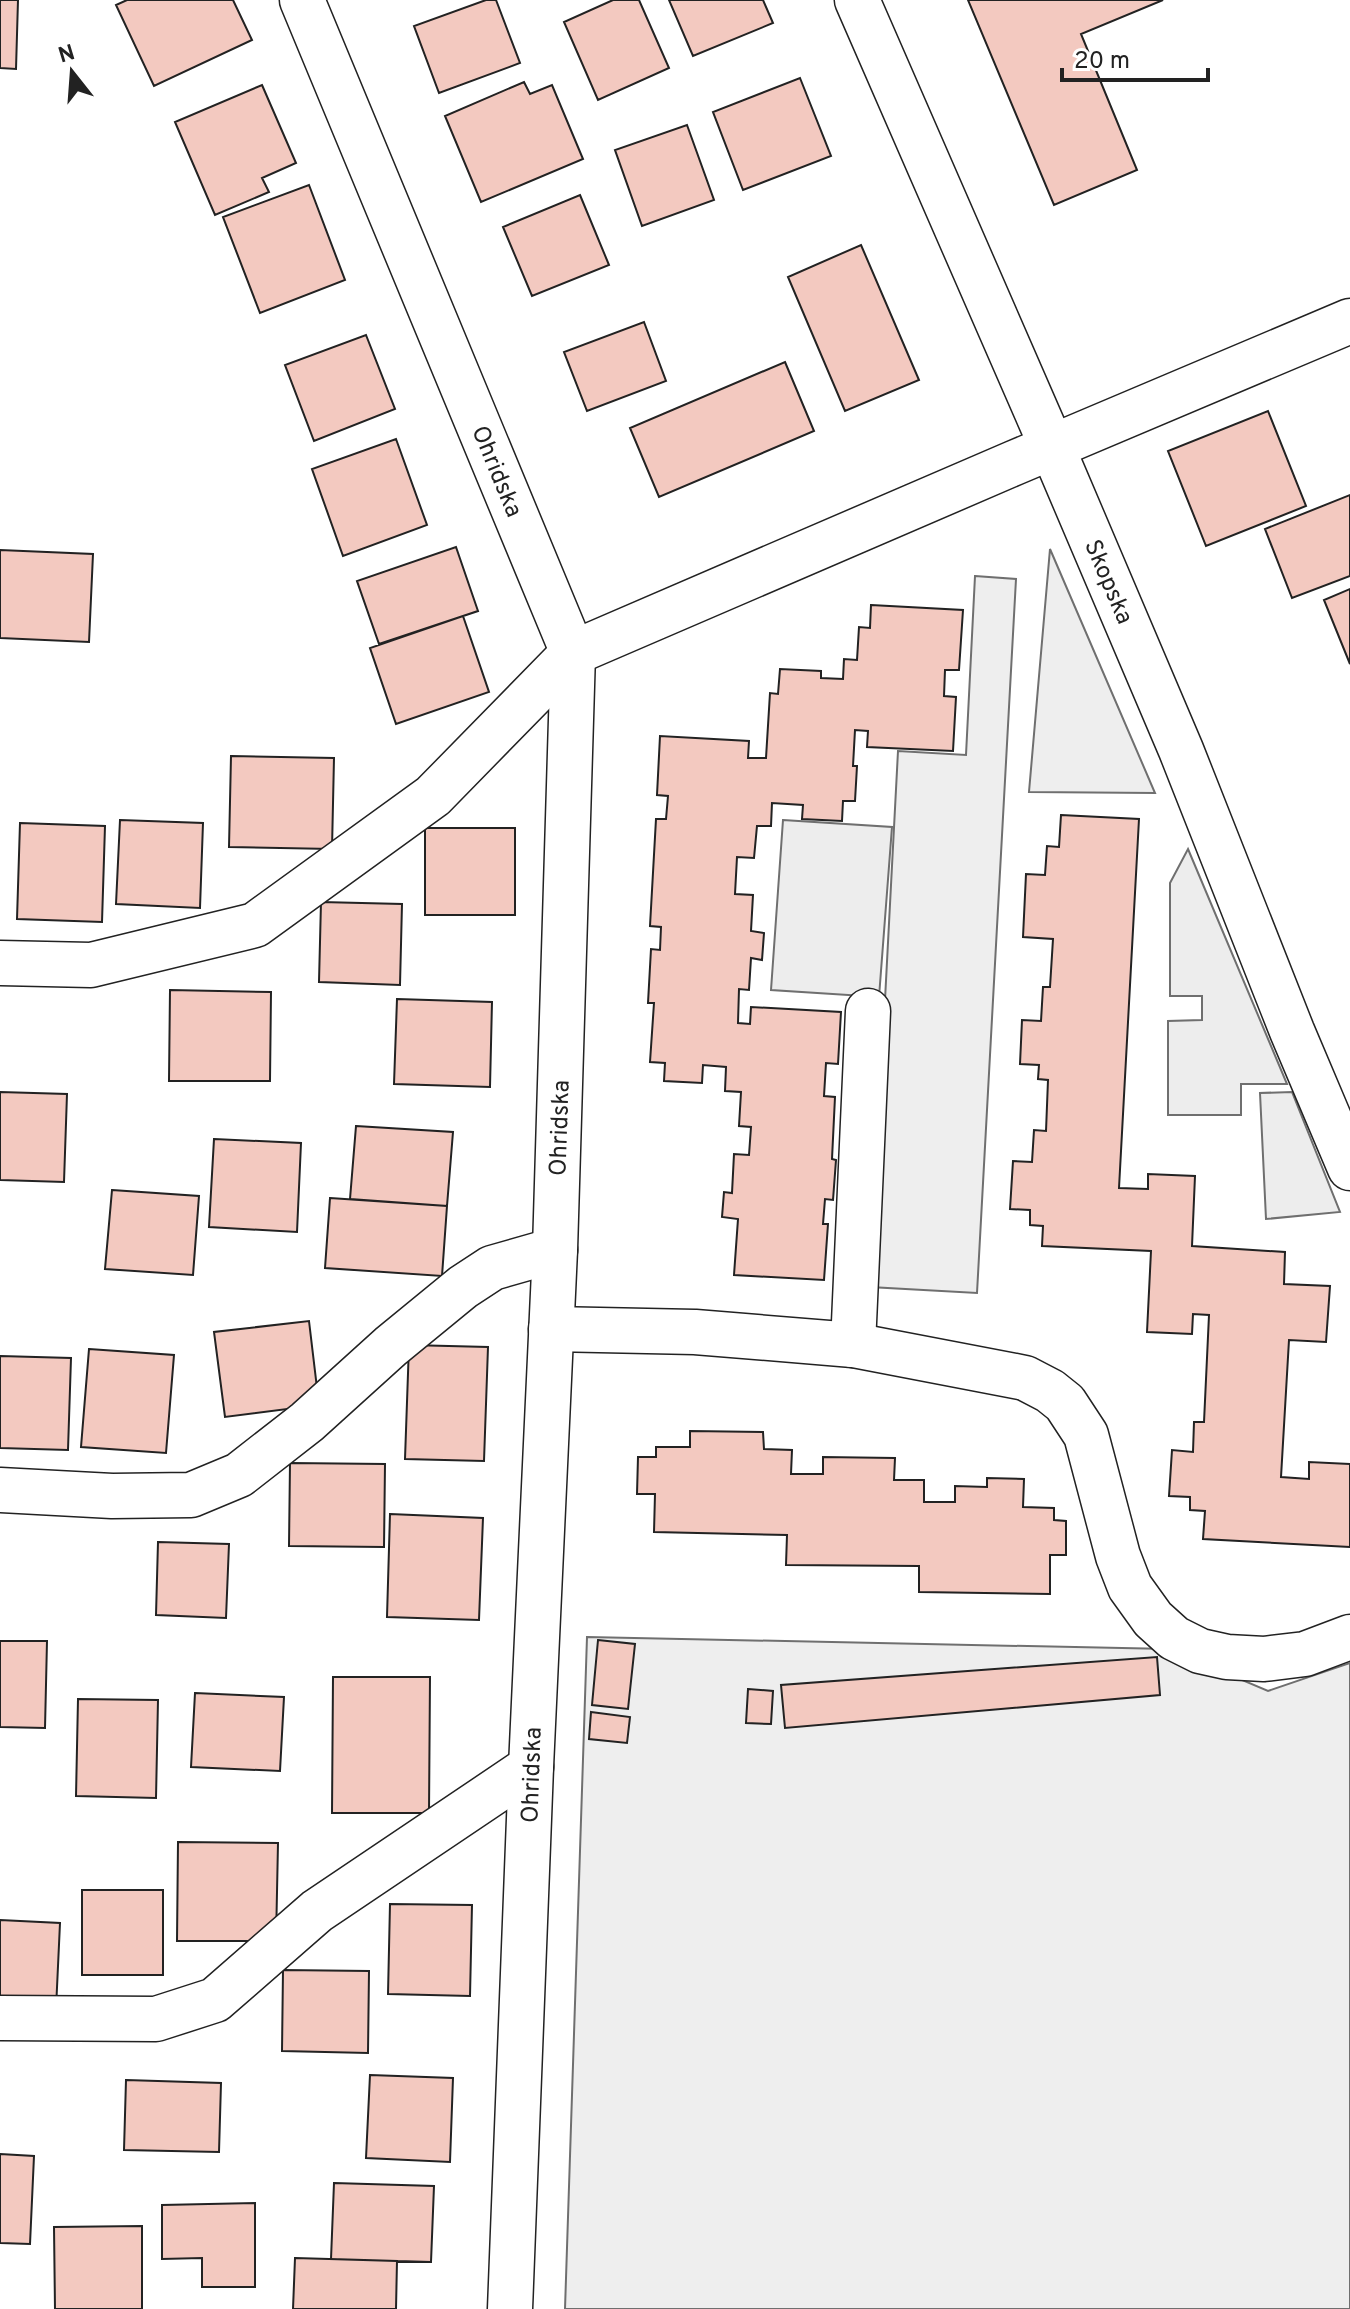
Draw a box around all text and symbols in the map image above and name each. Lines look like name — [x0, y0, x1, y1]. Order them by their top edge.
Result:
north arrow — [32, 32, 112, 112]
scale bar — [1062, 32, 1208, 82]
text: N — [55, 40, 78, 70]
text: 20 m — [1074, 47, 1130, 77]
street label: Ohridska — [463, 422, 528, 522]
street label: Skopska — [1076, 536, 1139, 629]
street label: Ohridska — [544, 1079, 578, 1177]
street label: Ohridska — [516, 1726, 550, 1824]

